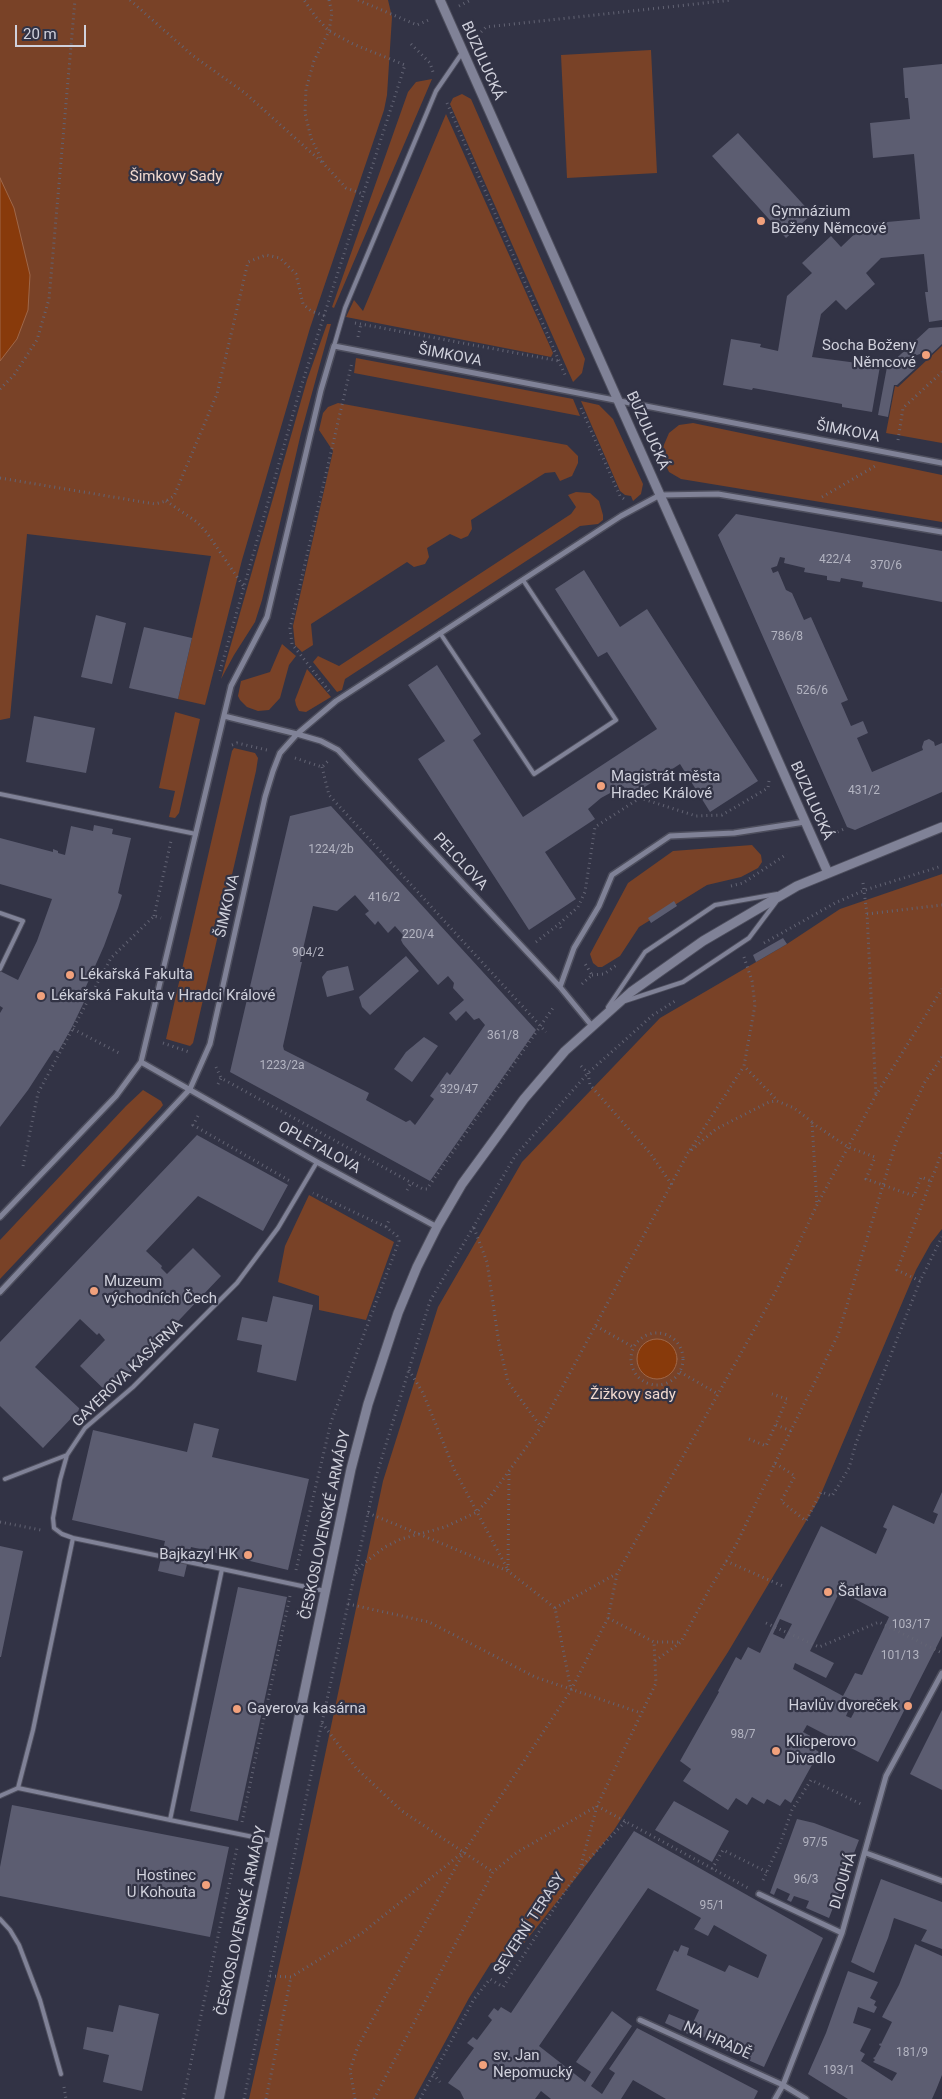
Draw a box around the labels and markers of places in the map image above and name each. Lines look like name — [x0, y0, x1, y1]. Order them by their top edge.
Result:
place label: Gymnázium Boženy Němcové — [771, 203, 886, 238]
marker: Gymnázium Boženy Němcové — [755, 215, 767, 227]
place label: Socha Boženy Němcové — [822, 337, 916, 372]
marker: Socha Boženy Němcové — [920, 349, 932, 361]
place label: Magistrát města Hradec Králové — [611, 768, 720, 803]
marker: Magistrát města Hradec Králové — [595, 780, 607, 792]
place label: Lékařská Fakulta — [80, 966, 193, 984]
marker: Lékařská Fakulta — [64, 969, 76, 981]
place label: Lékařská Fakulta v Hradci Králové — [51, 987, 276, 1005]
marker: Lékařská Fakulta v Hradci Králové — [35, 990, 47, 1002]
place label: Muzeum východních Čech — [104, 1273, 217, 1308]
marker: Muzeum východních Čech — [88, 1285, 100, 1297]
place label: Bajkazyl HK — [159, 1546, 238, 1564]
marker: Bajkazyl HK — [242, 1549, 254, 1561]
place label: Šatlava — [838, 1583, 887, 1601]
marker: Šatlava — [822, 1586, 834, 1598]
place label: Havlův dvoreček — [789, 1697, 898, 1715]
place label: Gayerova kasárna — [247, 1700, 366, 1718]
marker: Havlův dvoreček — [902, 1700, 914, 1712]
marker: Gayerova kasárna — [231, 1703, 243, 1715]
place label: Klicperovo Divadlo — [786, 1733, 856, 1768]
marker: Klicperovo Divadlo — [770, 1745, 782, 1757]
place label: Hostinec U Kohouta — [127, 1867, 196, 1902]
marker: Hostinec U Kohouta — [200, 1879, 212, 1891]
place label: sv. Jan Nepomucký — [493, 2047, 573, 2082]
marker: sv. Jan Nepomucký — [477, 2059, 489, 2071]

